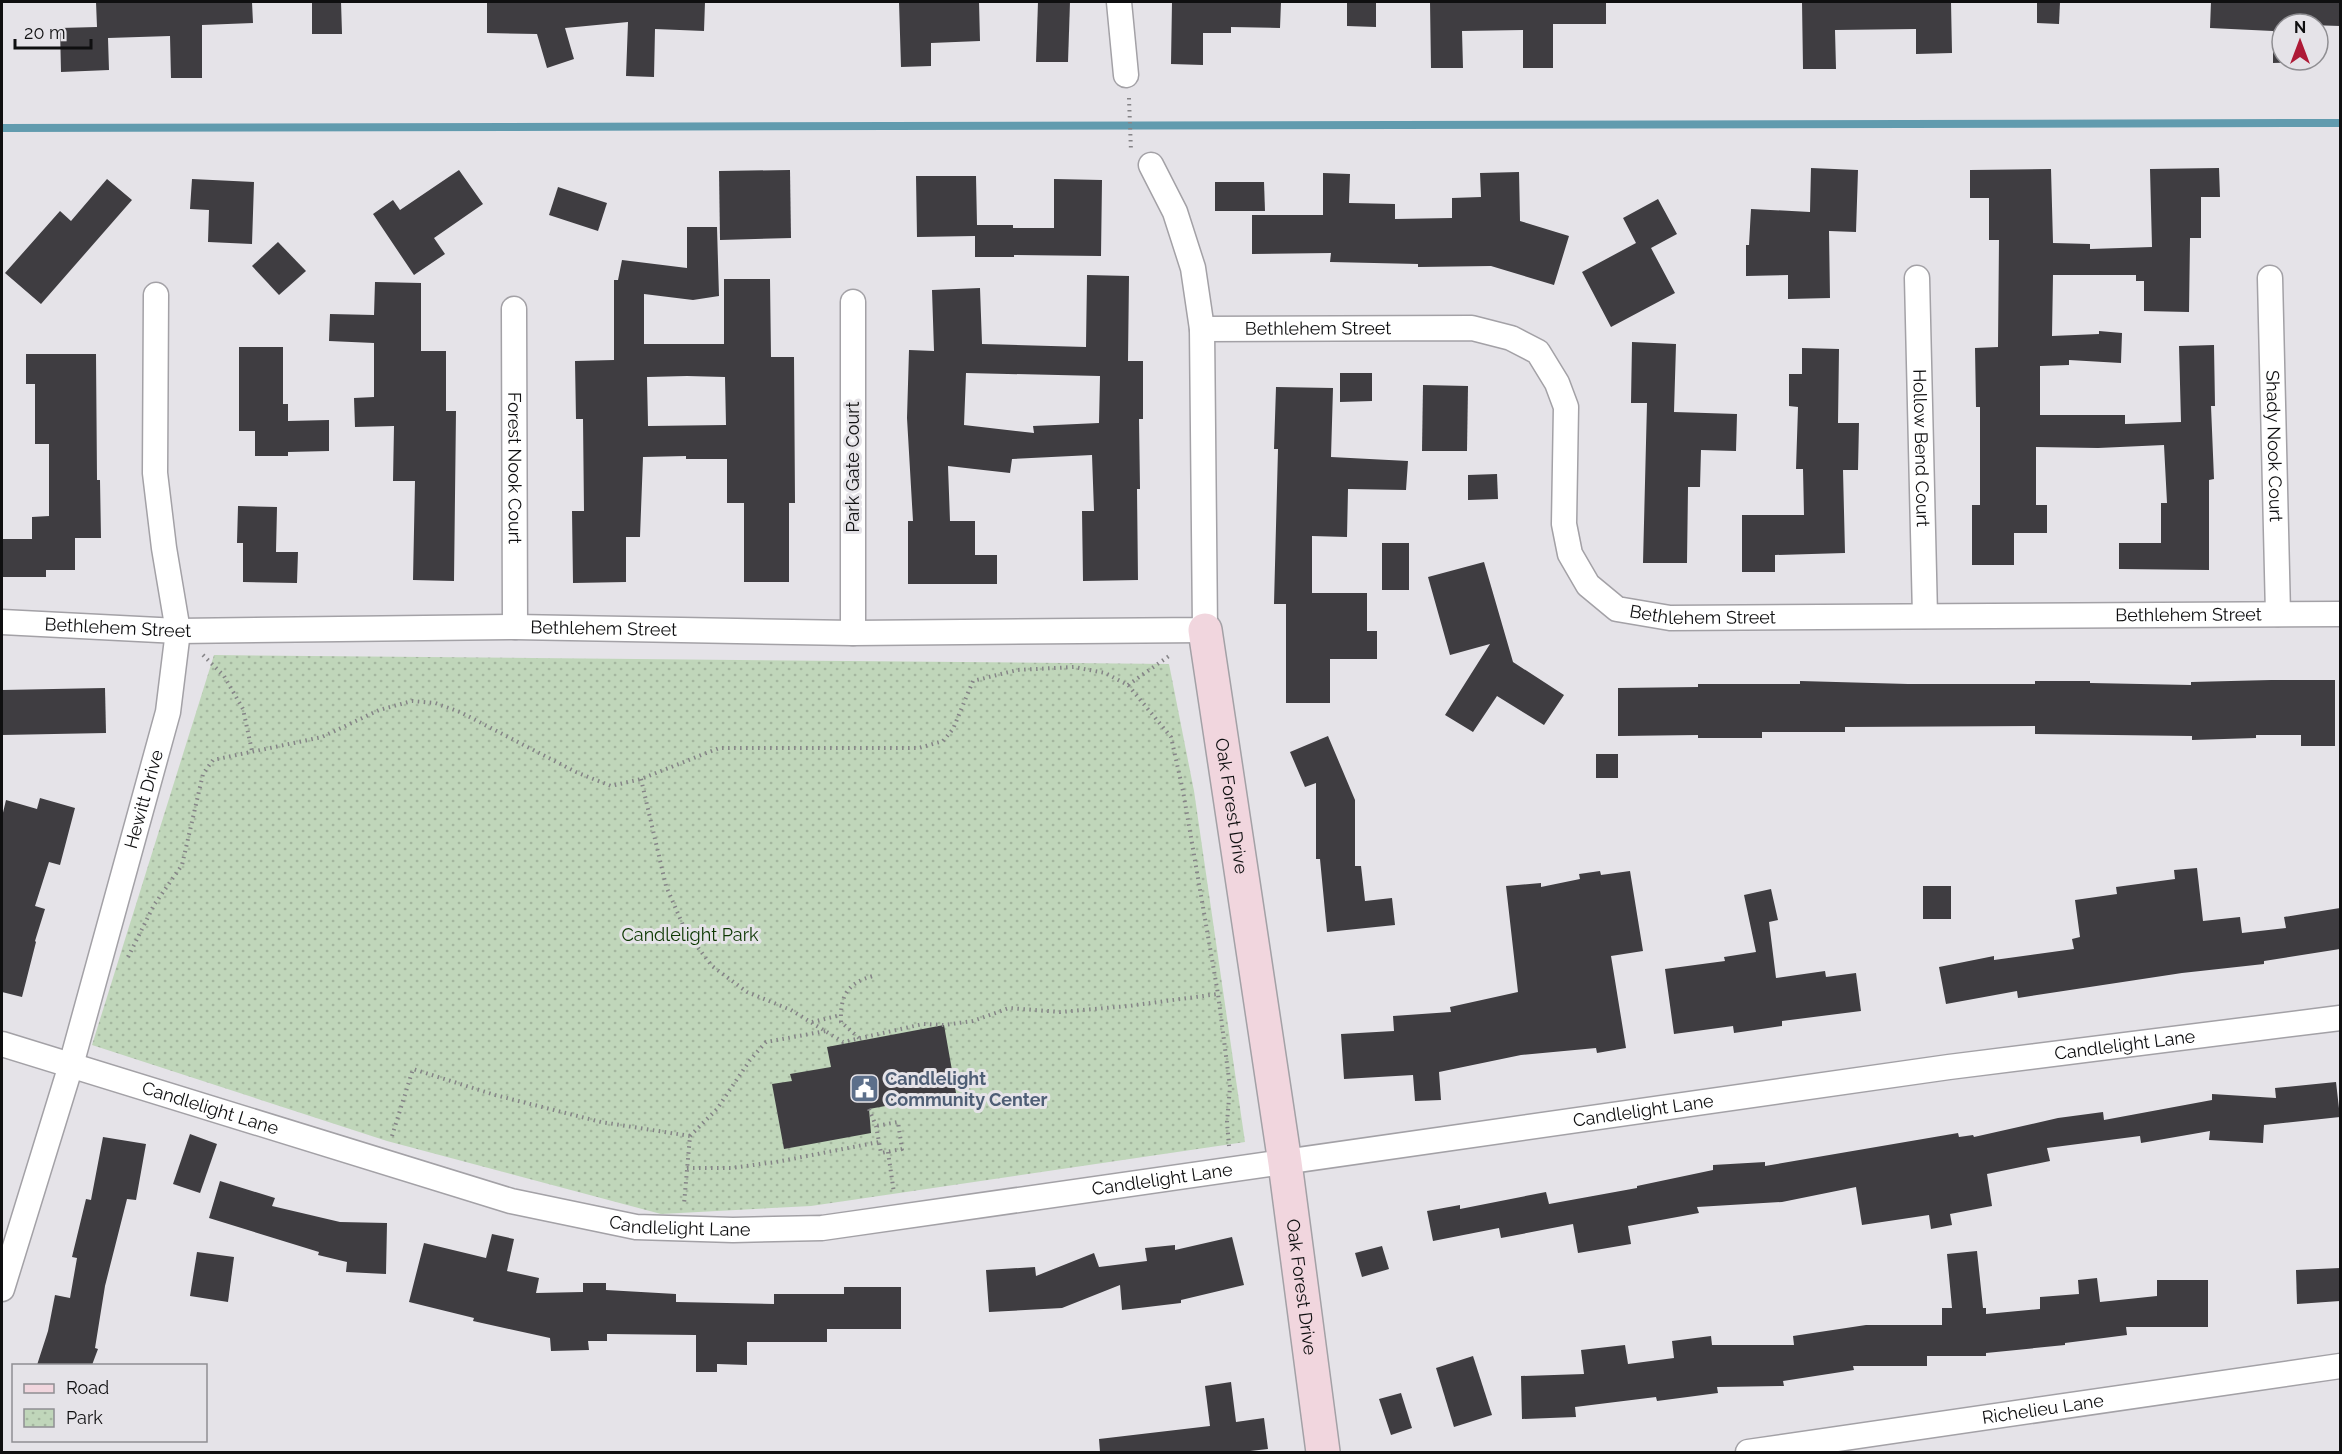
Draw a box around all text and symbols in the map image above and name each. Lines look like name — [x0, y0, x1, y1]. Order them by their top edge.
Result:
scale bar — [15, 12, 92, 50]
north arrow — [2270, 12, 2330, 72]
text: N — [2294, 18, 2306, 37]
text: 20 m — [24, 22, 66, 43]
street label: Bethlehem Street — [1245, 317, 1391, 339]
street label: Hollow Bend Court — [1909, 369, 1934, 527]
street label: Shady Nook Court — [2262, 370, 2287, 522]
street label: Forest Nook Court — [504, 392, 526, 544]
street label: Park Gate Court — [842, 401, 863, 533]
street label: Bethlehem Street — [1628, 600, 1776, 628]
street label: Bethlehem Street — [2115, 603, 2262, 625]
street label: Bethlehem Street — [44, 613, 191, 641]
street label: Bethlehem Street — [530, 616, 677, 640]
street label: Oak Forest Drive — [1211, 737, 1253, 876]
street label: Hewitt Drive — [120, 747, 167, 851]
park label: Candlelight Park — [621, 924, 759, 945]
street label: Candlelight Lane — [2053, 1025, 2197, 1064]
place label: Candlelight Community Center — [885, 1068, 1047, 1110]
public building icon: Candlelight Community Center — [848, 1073, 880, 1105]
street label: Candlelight Lane — [140, 1077, 282, 1139]
street label: Candlelight Lane — [1572, 1090, 1715, 1131]
street label: Candlelight Lane — [1090, 1158, 1234, 1199]
street label: Candlelight Lane — [607, 1211, 751, 1240]
street label: Oak Forest Drive — [1282, 1218, 1321, 1357]
legend — [12, 1364, 207, 1442]
text: Road — [66, 1377, 109, 1398]
street label: Richelieu Lane — [1981, 1389, 2105, 1428]
text: Park — [66, 1407, 103, 1428]

